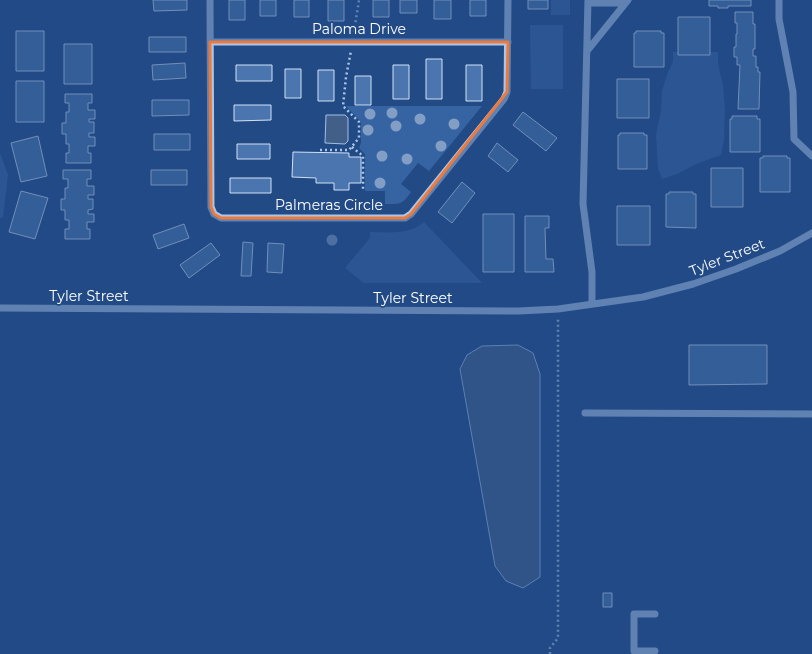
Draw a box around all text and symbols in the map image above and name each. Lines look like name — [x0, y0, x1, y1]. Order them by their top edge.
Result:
street label: Paloma Drive — [312, 20, 406, 38]
street label: Palmeras Circle — [275, 196, 383, 214]
street label: Tyler Street — [687, 234, 768, 280]
street label: Tyler Street — [49, 287, 129, 305]
street label: Tyler Street — [373, 289, 453, 307]

